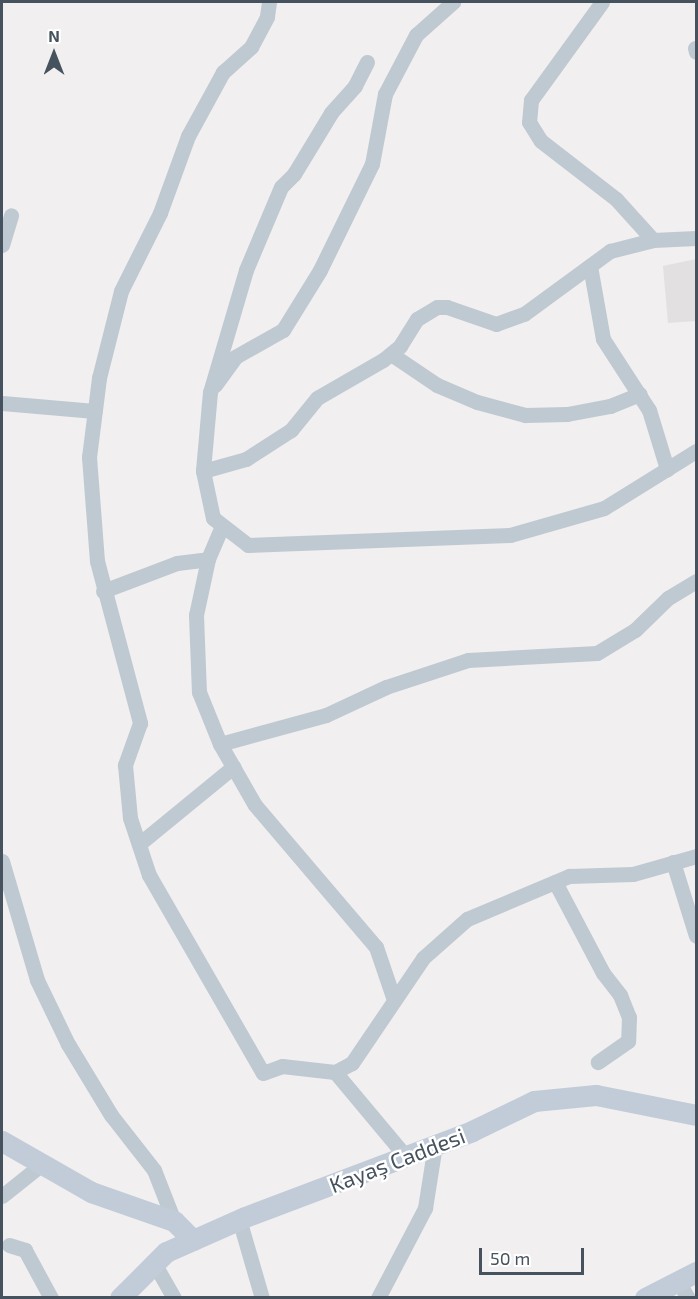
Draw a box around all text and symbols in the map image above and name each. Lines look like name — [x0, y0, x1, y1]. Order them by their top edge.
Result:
north arrow — [24, 24, 84, 84]
text: N — [48, 26, 60, 45]
street label: Kayaş Caddesi — [325, 1122, 469, 1198]
scale bar — [482, 1236, 587, 1274]
text: 50 m — [490, 1247, 530, 1269]

